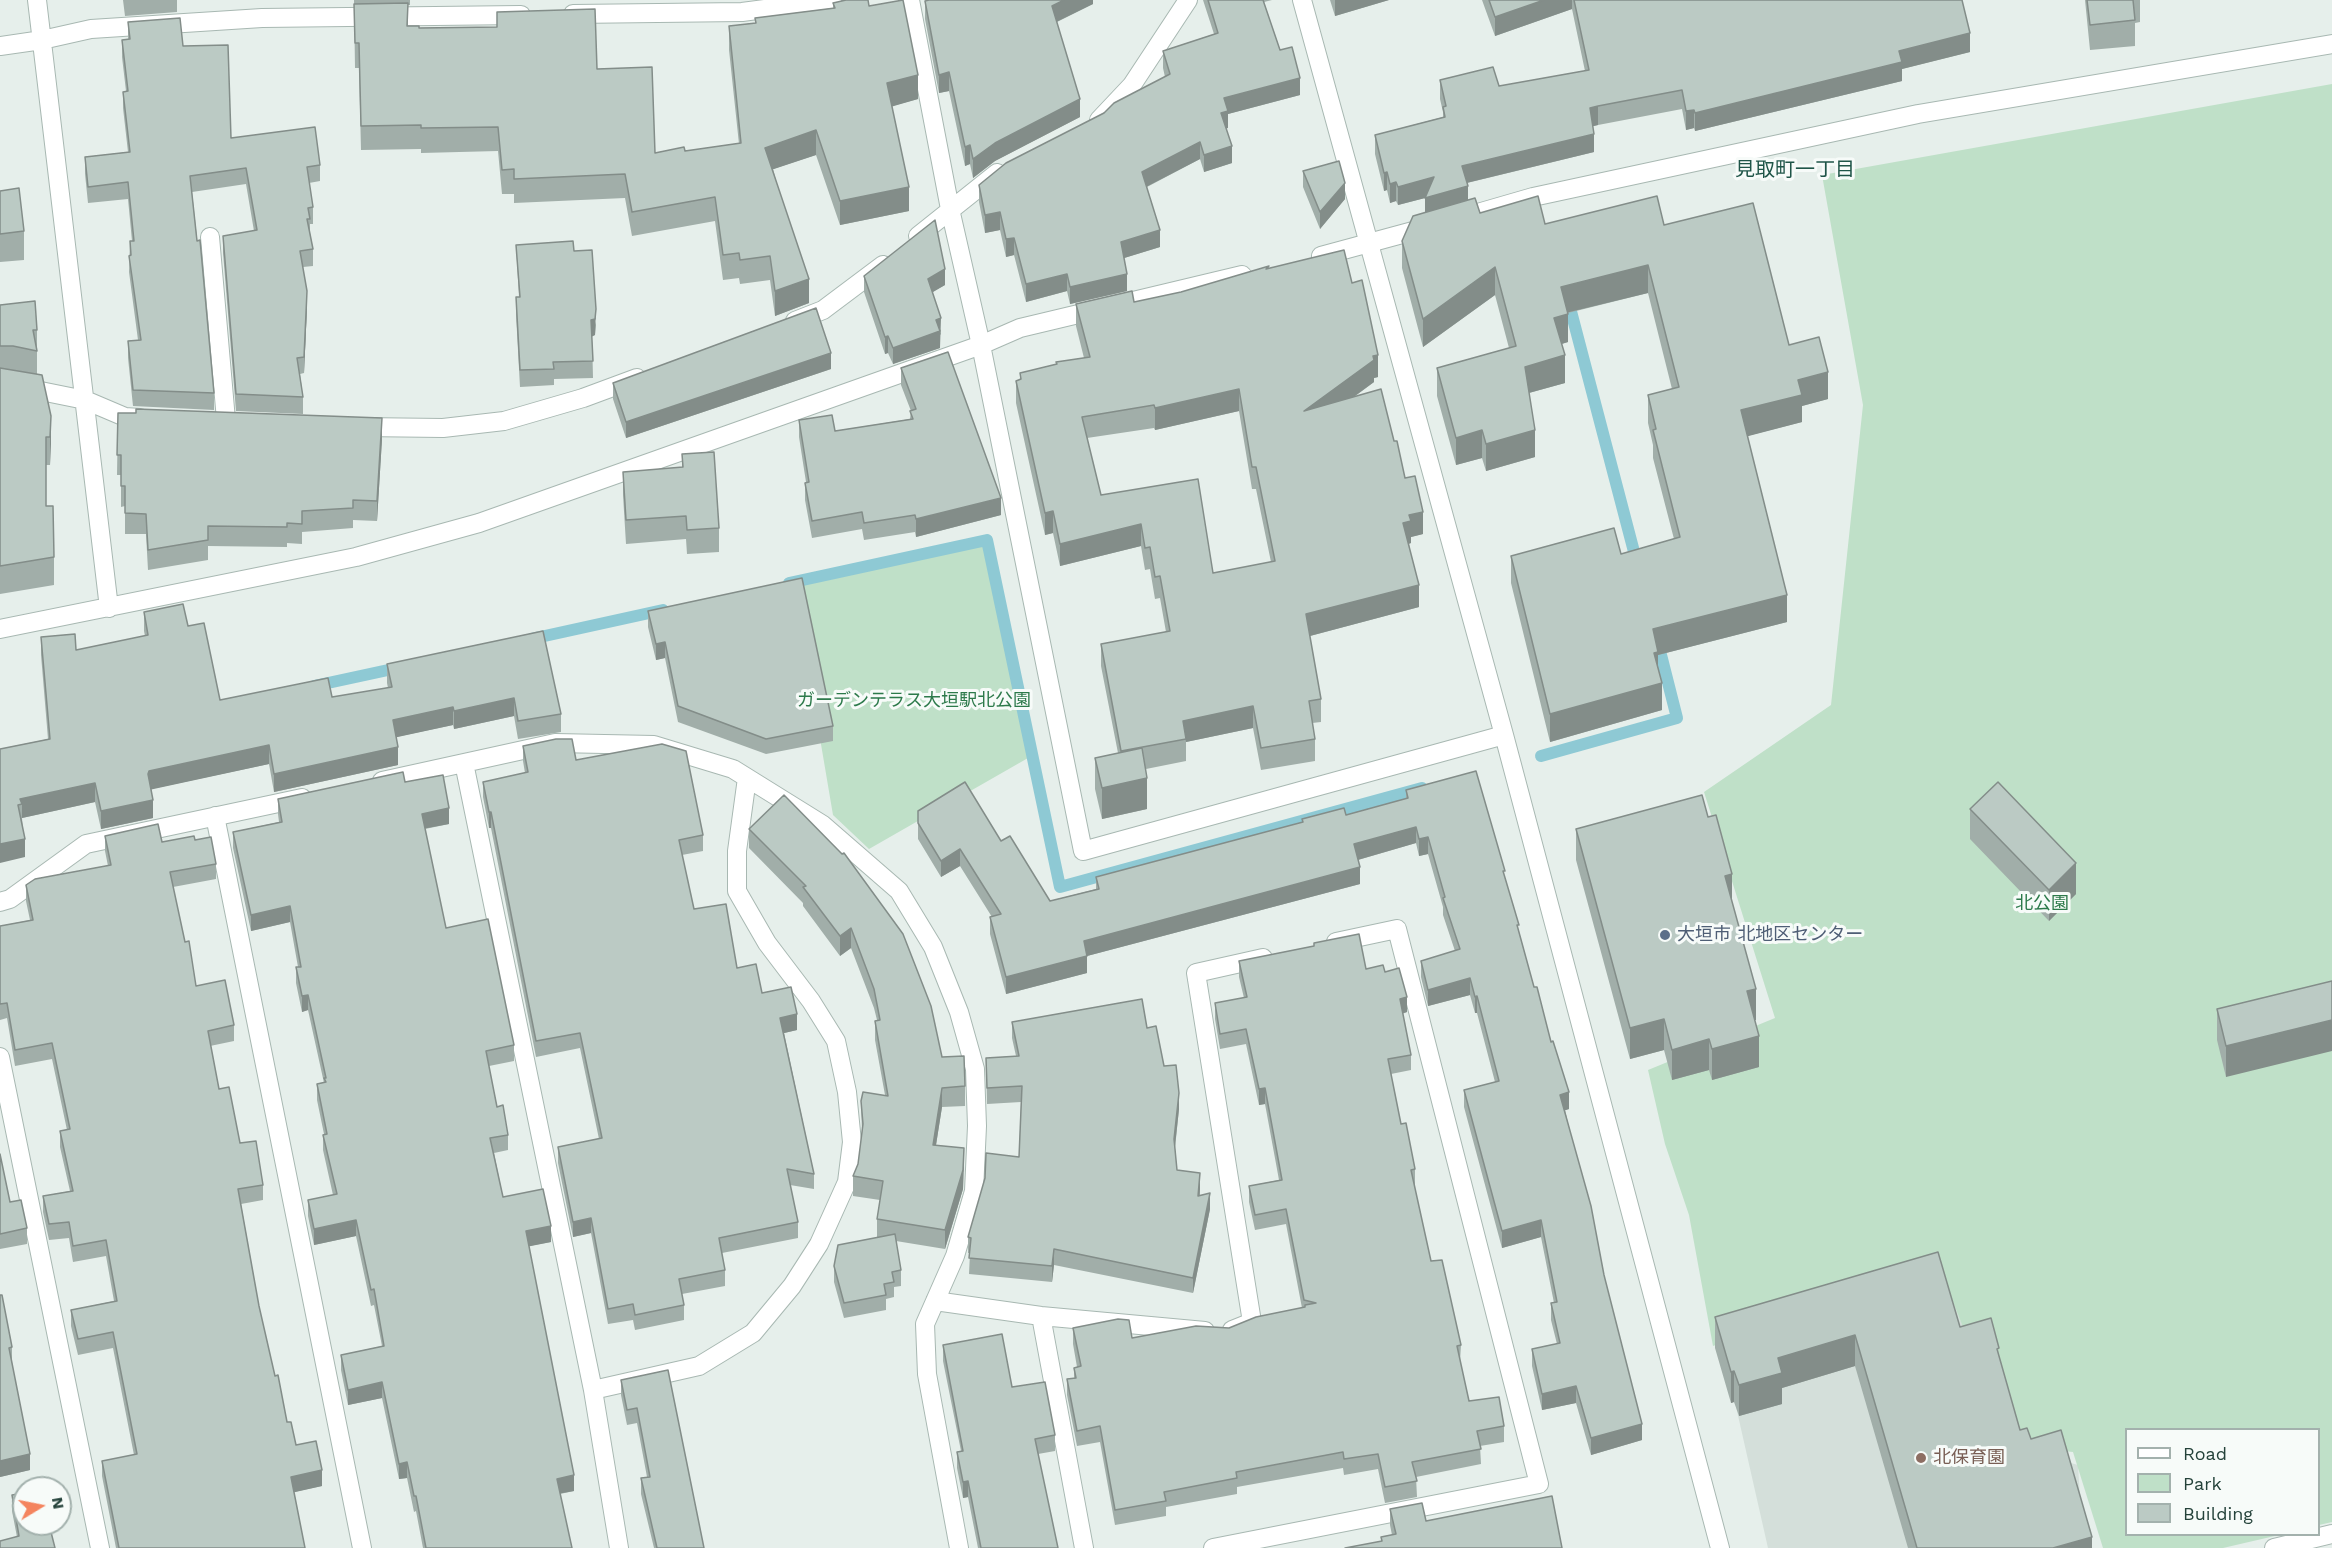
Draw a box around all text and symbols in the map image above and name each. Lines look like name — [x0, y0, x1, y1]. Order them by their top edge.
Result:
district label: 見取町一丁目 — [1735, 158, 1855, 182]
park label: ガーデンテラス大垣駅北公園 — [797, 690, 1031, 712]
park label: 北公園 — [2015, 893, 2069, 915]
place label: 大垣市 北地区センター — [1677, 924, 1863, 946]
marker: 大垣市 北地区センター — [1658, 928, 1672, 942]
legend — [2125, 1428, 2320, 1536]
text: Road — [2183, 1443, 2227, 1464]
place label: 北保育園 — [1933, 1447, 2005, 1469]
marker: 北保育園 — [1914, 1451, 1928, 1465]
text: Park — [2183, 1473, 2222, 1494]
north arrow — [12, 1476, 72, 1536]
text: N — [48, 1496, 69, 1511]
text: Building — [2183, 1503, 2253, 1524]

